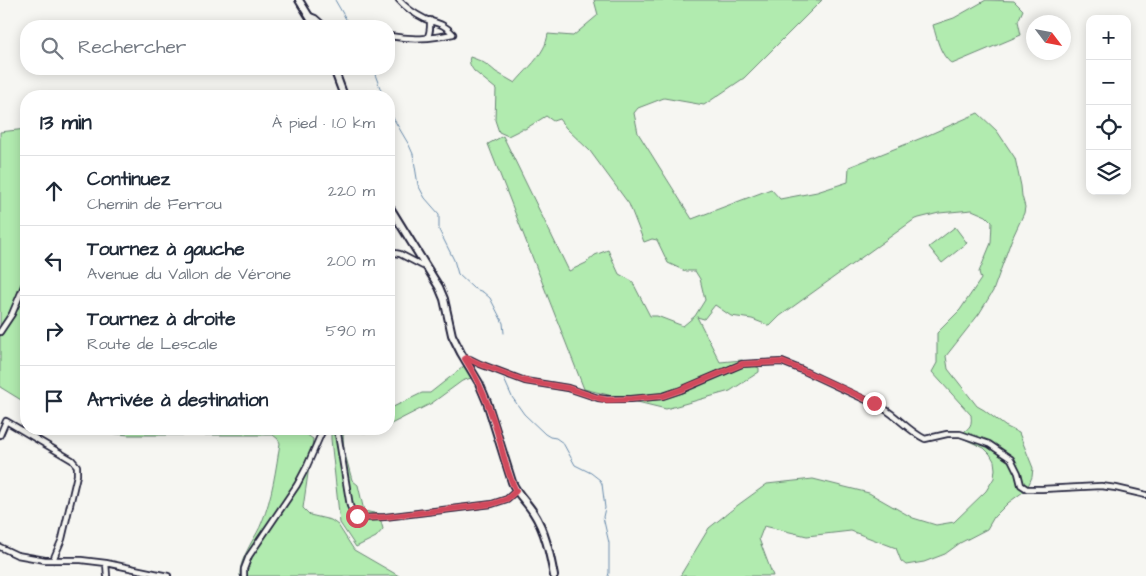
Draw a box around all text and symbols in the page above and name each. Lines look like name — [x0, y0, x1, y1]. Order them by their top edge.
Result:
north arrow — [1026, 15, 1071, 60]
map controls — [1086, 15, 1131, 195]
button: + — [1086, 15, 1131, 60]
search box — [20, 20, 395, 75]
icon: search — [38, 34, 66, 62]
text: Rechercher — [78, 34, 186, 61]
button: − — [1086, 60, 1131, 105]
button: locate — [1086, 105, 1131, 150]
text: 13 min — [40, 108, 92, 137]
text: À pied · 1.0 km — [272, 112, 375, 134]
button: layers — [1086, 150, 1131, 195]
text: Continuez — [87, 166, 170, 193]
icon: ahead — [40, 177, 68, 205]
text: 220 m — [328, 180, 375, 202]
text: Chemin de Ferrou — [87, 193, 222, 215]
text: Tournez à gauche — [87, 236, 245, 263]
icon: left — [40, 247, 68, 275]
text: 200 m — [327, 250, 375, 272]
text: Avenue du Vallon de Vérone — [87, 263, 291, 285]
text: Tournez à droite — [87, 306, 235, 333]
icon: right — [40, 317, 68, 345]
text: 590 m — [326, 320, 375, 342]
text: Route de Lescale — [87, 333, 218, 355]
icon: arrive — [40, 387, 68, 415]
text: Arrivée à destination — [87, 387, 268, 414]
route end — [863, 392, 886, 415]
route start — [346, 505, 369, 528]

